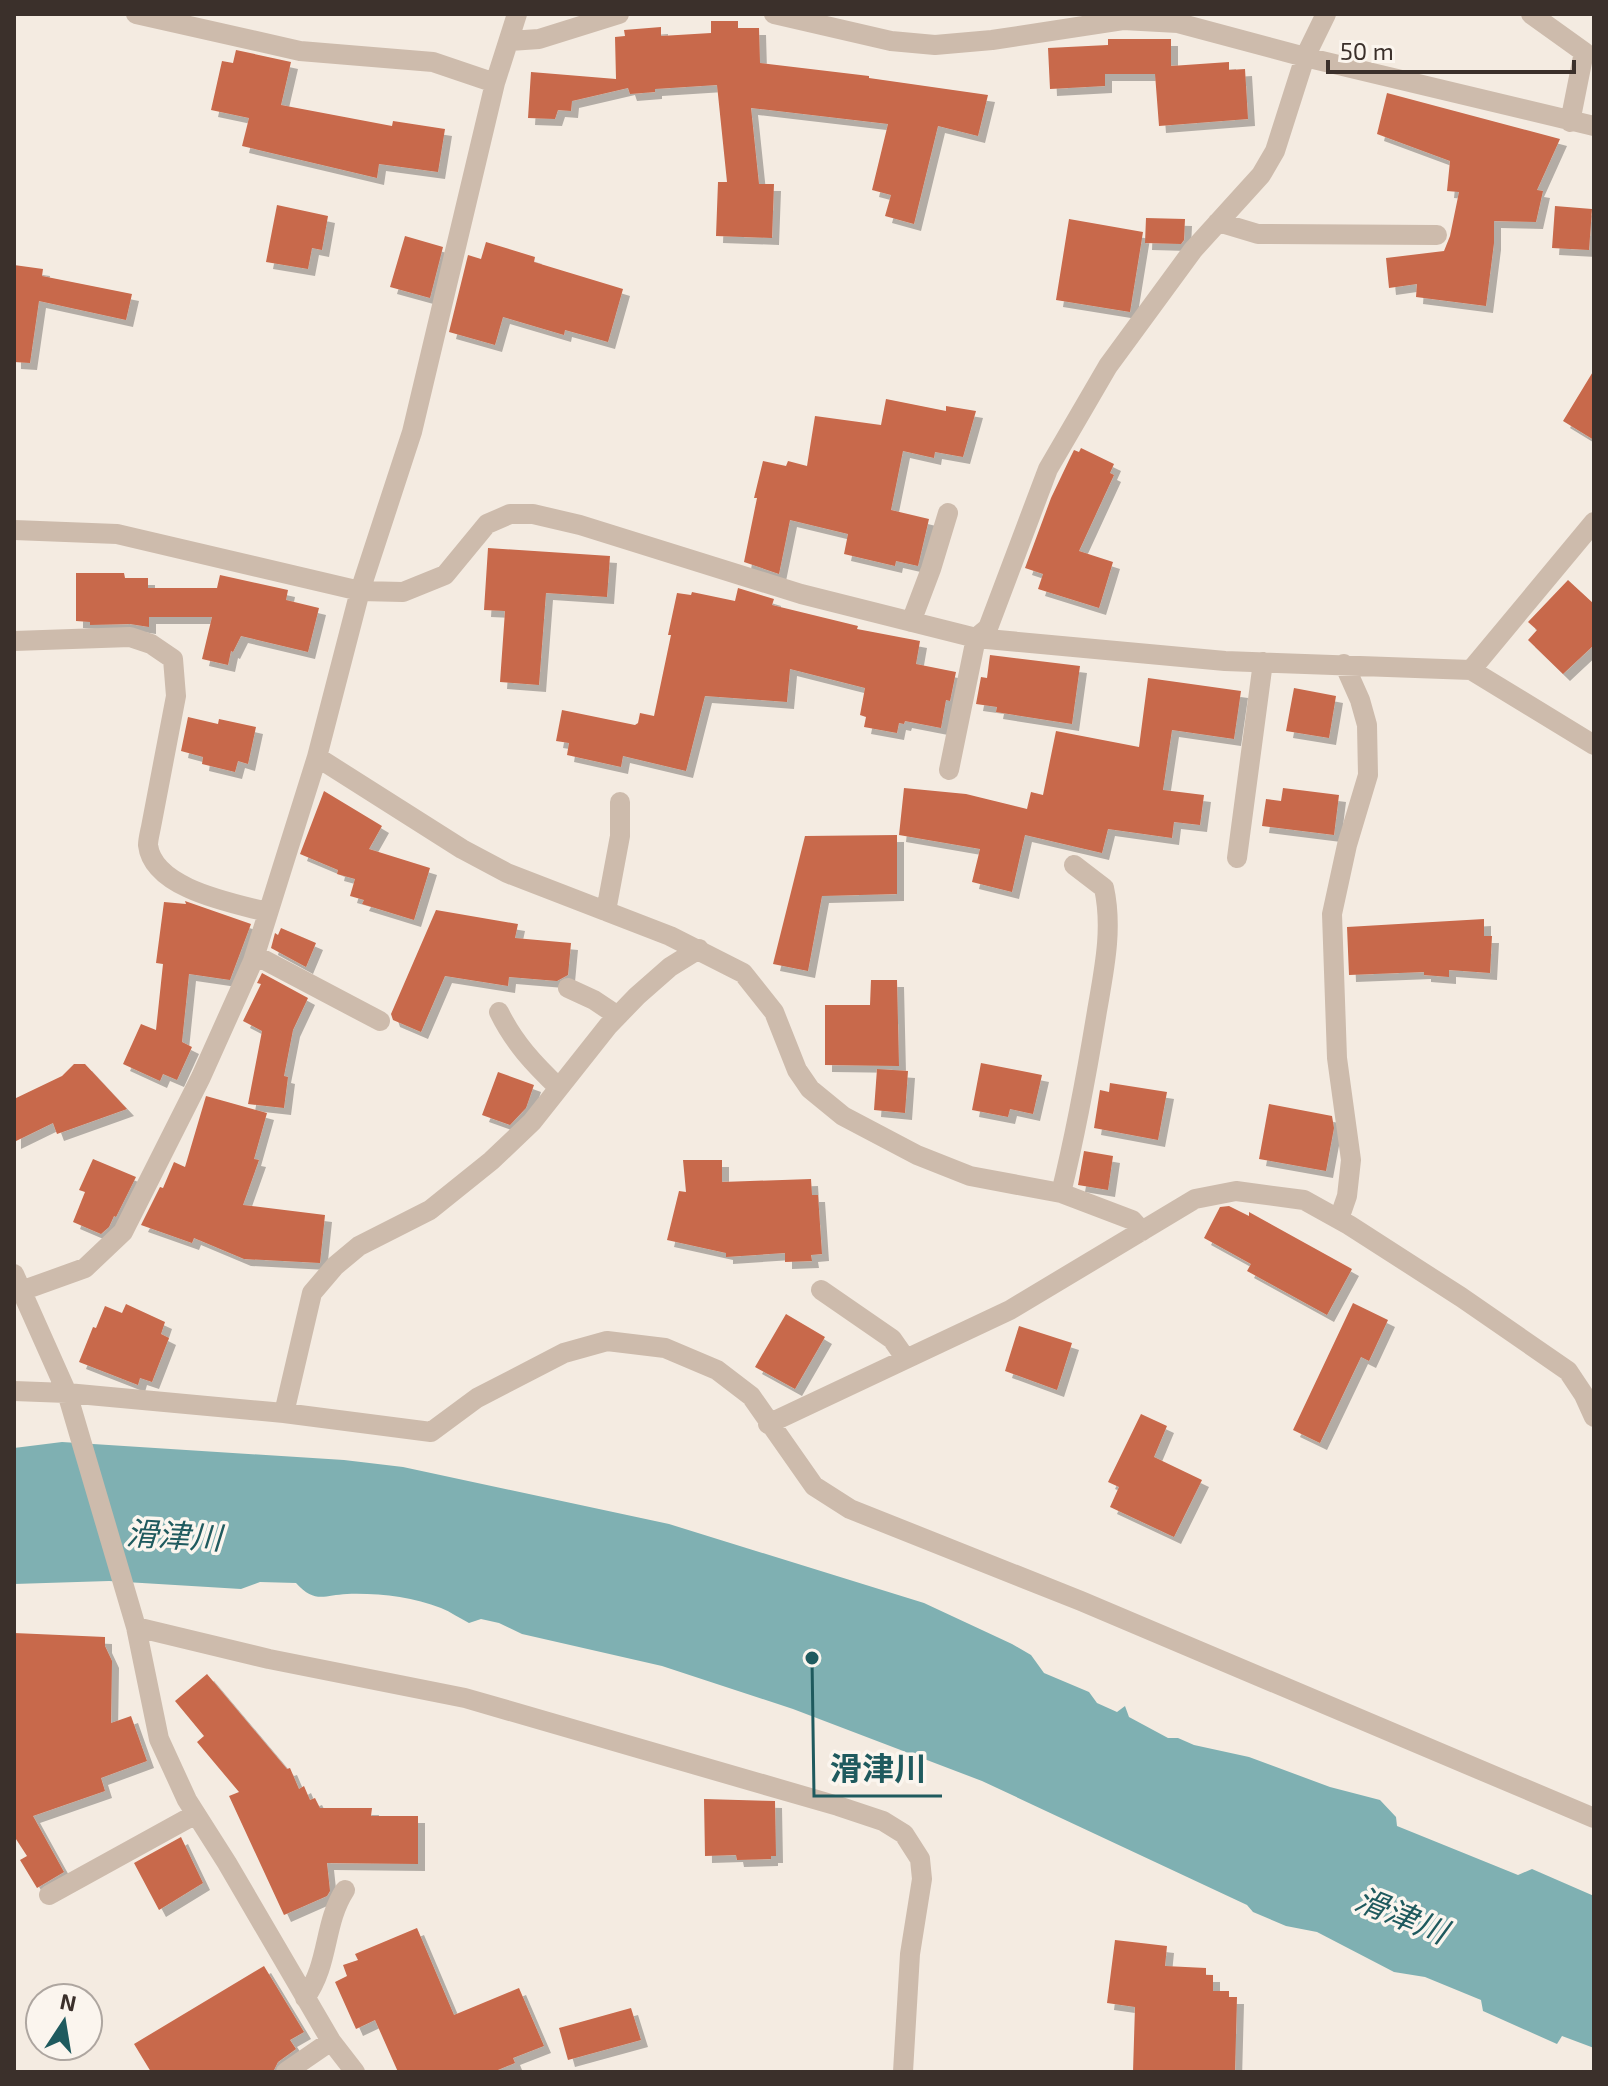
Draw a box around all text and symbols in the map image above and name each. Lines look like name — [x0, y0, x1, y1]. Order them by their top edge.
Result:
scale bar — [1328, 24, 1574, 74]
text: 50 m — [1340, 36, 1394, 65]
water label: 滑津川 — [125, 1513, 226, 1556]
callout: 滑津川 — [814, 1740, 942, 1796]
text: 滑津川 — [830, 1748, 926, 1786]
water label: 滑津川 — [1350, 1878, 1456, 1951]
north arrow — [24, 1982, 104, 2062]
text: N — [58, 1987, 79, 2016]

